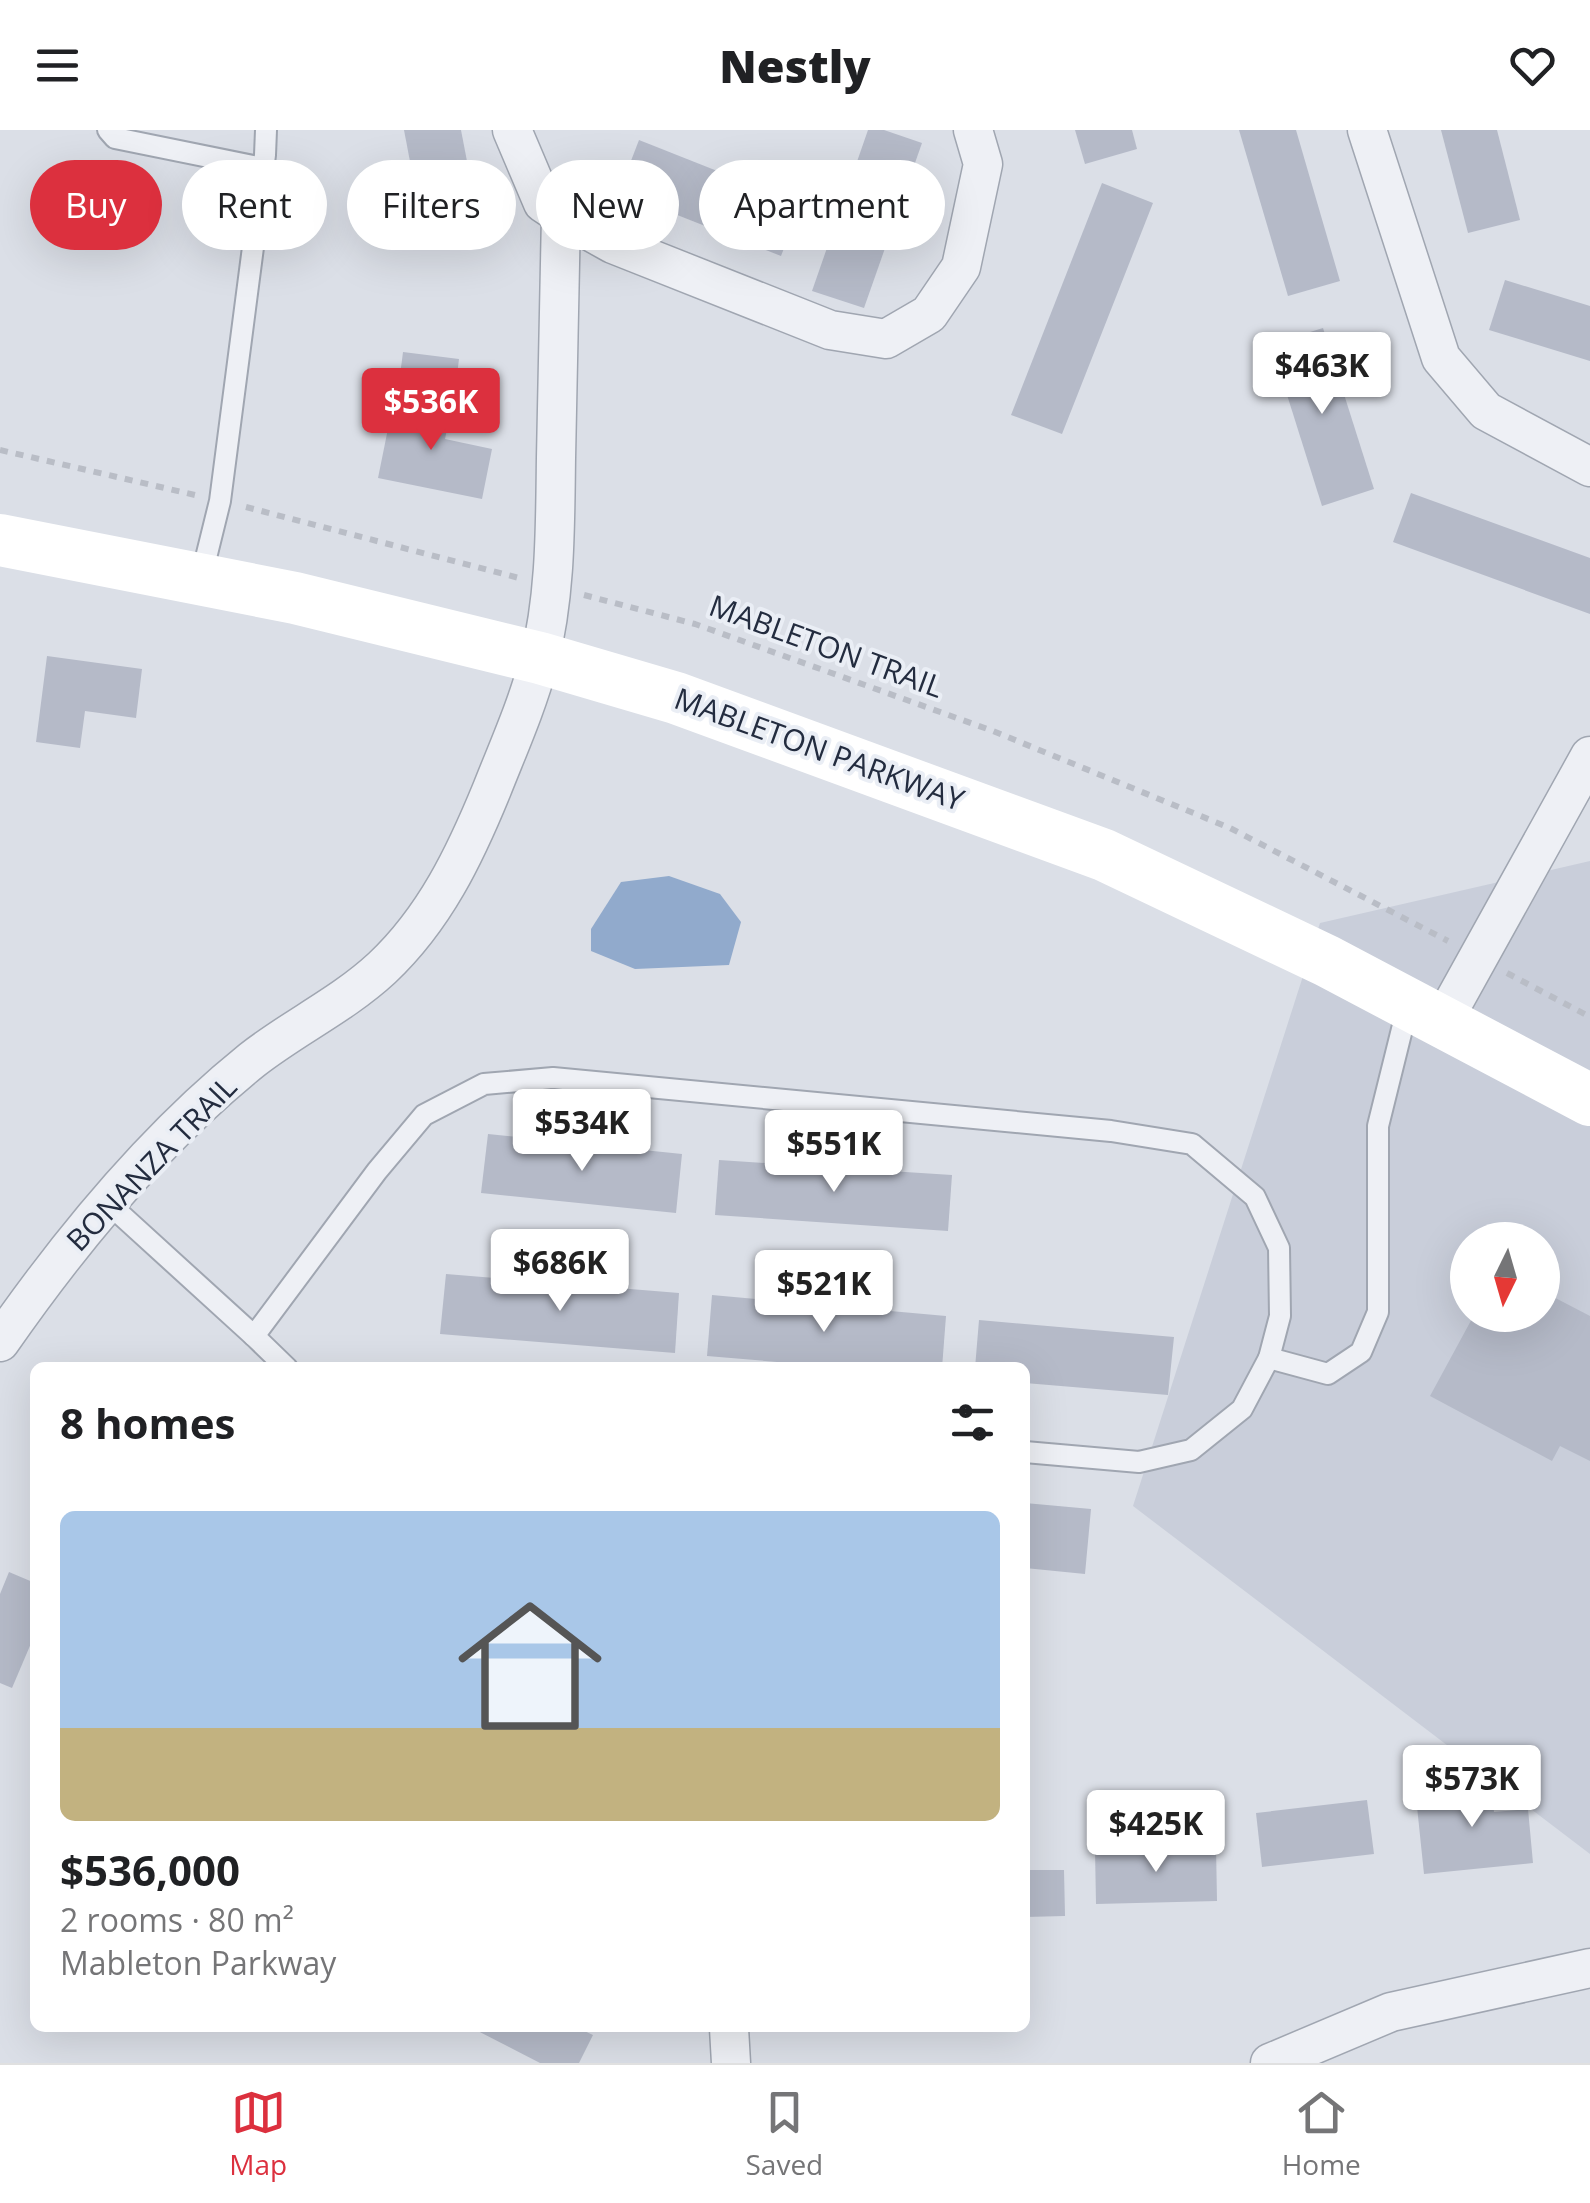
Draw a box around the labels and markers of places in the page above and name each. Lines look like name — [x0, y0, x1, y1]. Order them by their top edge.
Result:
pin: $463K — [1252, 332, 1392, 417]
pin: $536K — [361, 368, 501, 453]
pin: $534K — [512, 1089, 652, 1174]
pin: $551K — [764, 1110, 904, 1195]
pin: $686K — [490, 1229, 630, 1314]
pin: $521K — [754, 1250, 894, 1335]
pin: $573K — [1402, 1745, 1542, 1830]
pin: $425K — [1086, 1790, 1226, 1875]

